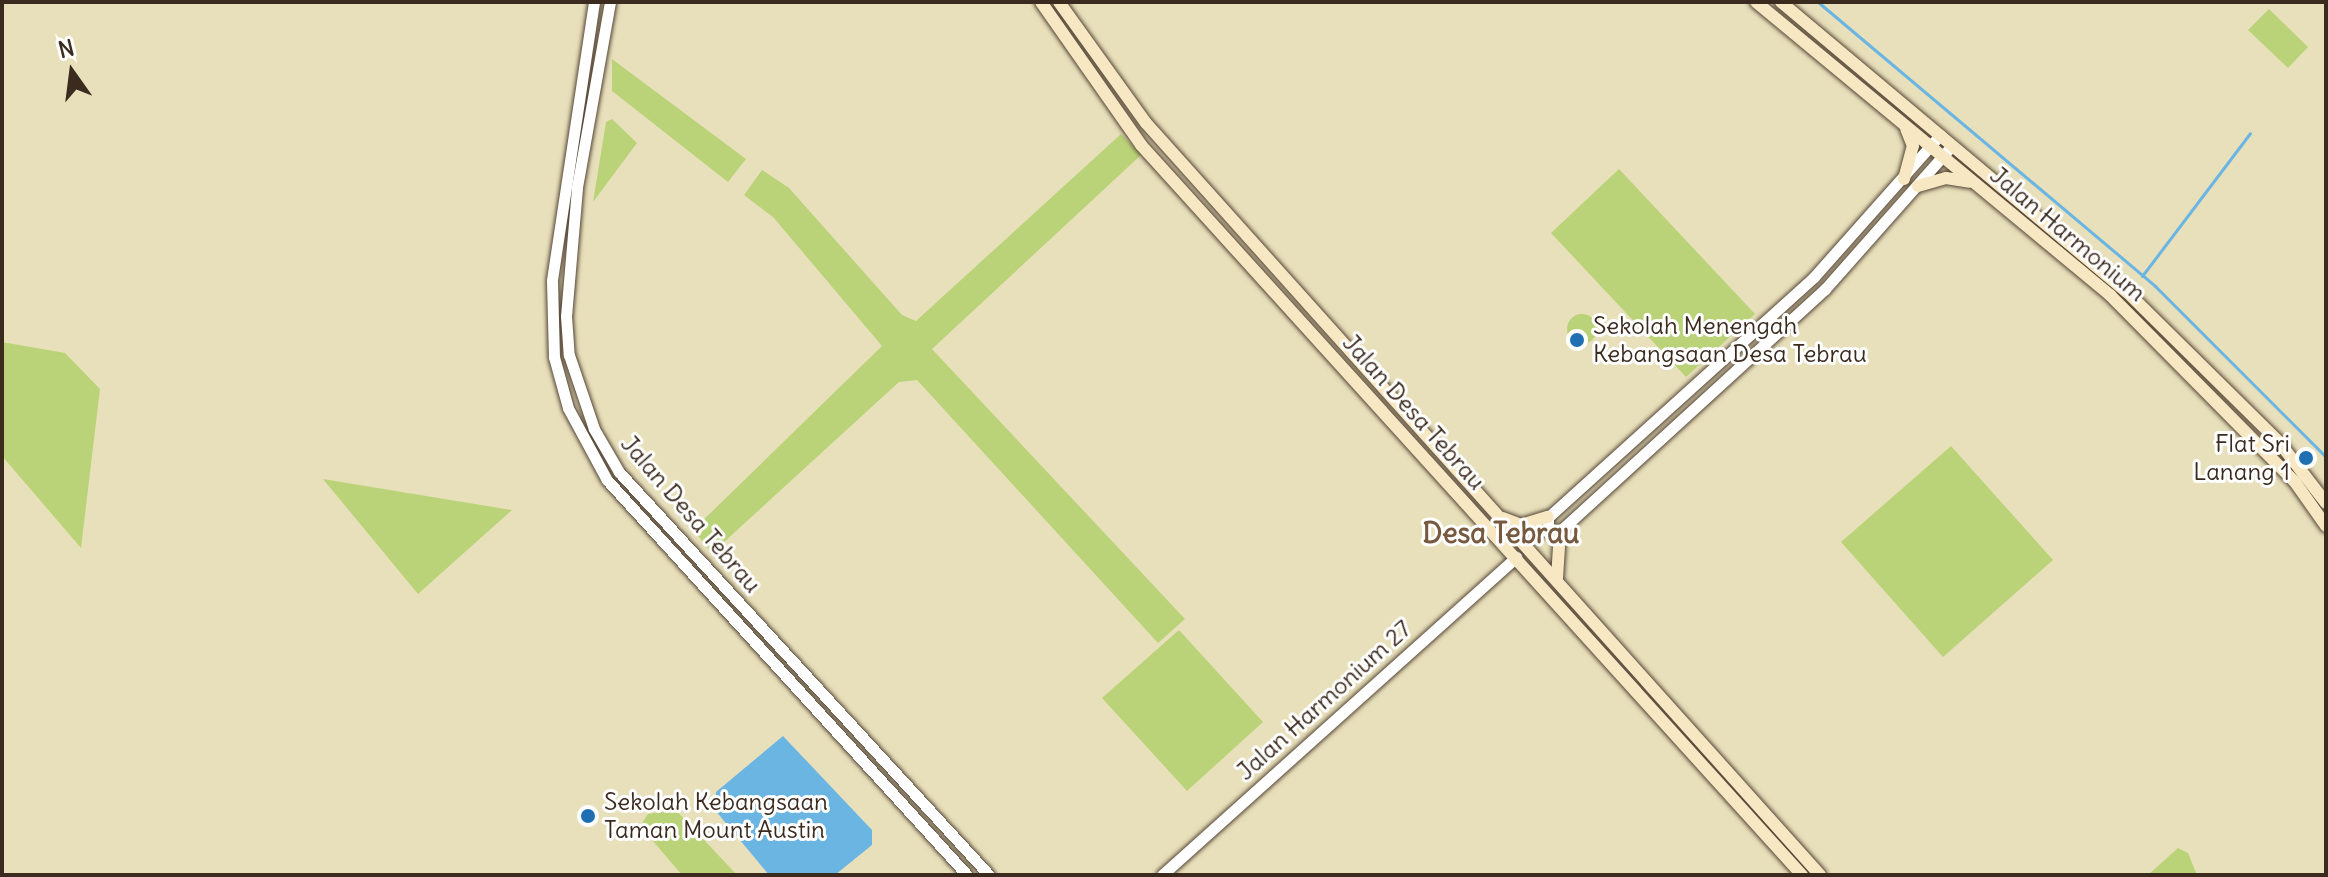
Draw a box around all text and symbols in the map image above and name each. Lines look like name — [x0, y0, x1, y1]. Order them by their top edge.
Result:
north arrow — [32, 32, 112, 112]
text: N — [55, 33, 77, 64]
street label: Jalan Harmonium — [1984, 161, 2152, 307]
place label: Sekolah Menengah Kebangsaan Desa Tebrau — [1593, 312, 1867, 368]
street label: Jalan Desa Tebrau — [1337, 328, 1491, 496]
marker: Sekolah Menengah Kebangsaan Desa Tebrau — [1568, 331, 1586, 349]
street label: Jalan Desa Tebrau — [615, 429, 767, 599]
place label: Flat Sri Lanang 1 — [2193, 430, 2290, 486]
marker: Flat Sri Lanang 1 — [2297, 449, 2315, 467]
district label: Desa Tebrau — [1423, 516, 1579, 550]
street label: Jalan Harmonium 27 — [1231, 614, 1417, 786]
place label: Sekolah Kebangsaan Taman Mount Austin — [604, 788, 828, 844]
marker: Sekolah Kebangsaan Taman Mount Austin — [579, 807, 597, 825]

